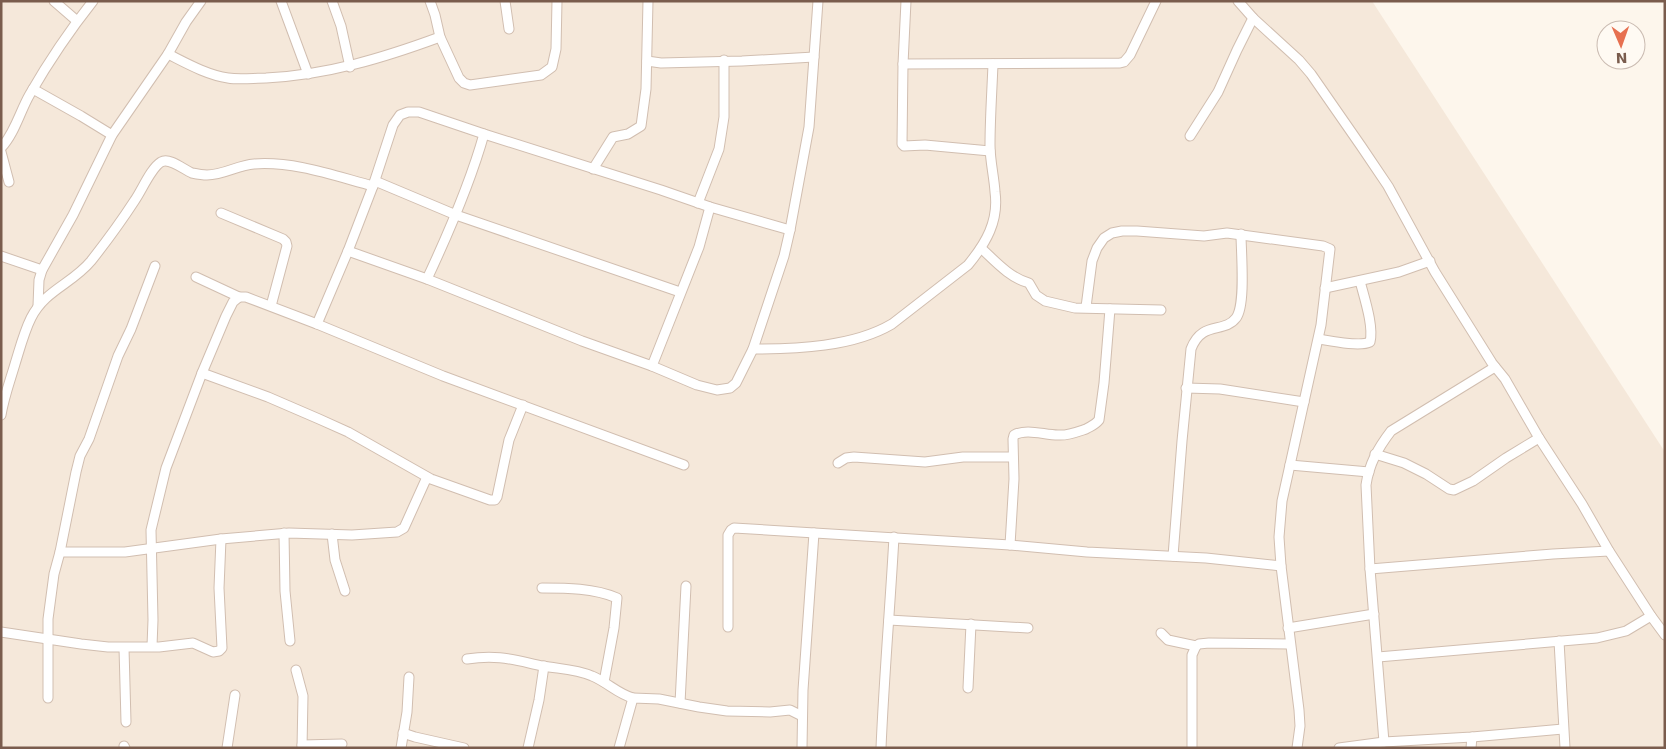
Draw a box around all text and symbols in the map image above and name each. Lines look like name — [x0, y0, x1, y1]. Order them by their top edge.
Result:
north arrow — [1596, 20, 1646, 70]
text: N — [1615, 50, 1628, 66]

